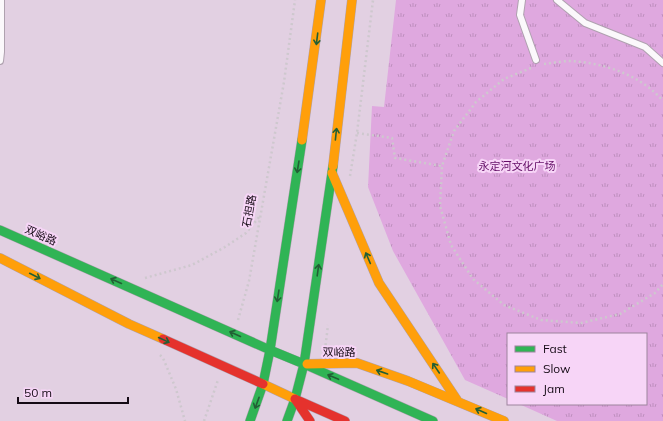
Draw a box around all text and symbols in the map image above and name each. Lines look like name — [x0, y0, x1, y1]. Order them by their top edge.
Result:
one-way arrow — [313, 32, 321, 45]
one-way arrow — [333, 128, 340, 141]
park label: 永定河文化广场 — [479, 159, 556, 173]
one-way arrow — [294, 160, 302, 173]
street label: 石担路 — [239, 194, 259, 228]
street label: 双峪路 — [23, 222, 59, 248]
one-way arrow — [364, 252, 371, 264]
one-way arrow — [314, 264, 322, 277]
one-way arrow — [29, 273, 41, 280]
one-way arrow — [110, 277, 122, 284]
one-way arrow — [274, 289, 282, 302]
one-way arrow — [229, 330, 241, 337]
legend — [507, 333, 647, 405]
one-way arrow — [158, 337, 170, 344]
text: Fast — [543, 341, 567, 356]
street label: 双峪路 — [322, 345, 356, 359]
text: Slow — [543, 361, 571, 376]
one-way arrow — [432, 363, 440, 374]
one-way arrow — [376, 367, 388, 375]
one-way arrow — [328, 373, 340, 381]
scale bar — [18, 379, 128, 405]
text: Jam — [543, 381, 565, 396]
text: 50 m — [24, 385, 52, 400]
one-way arrow — [252, 396, 260, 408]
one-way arrow — [475, 407, 487, 414]

